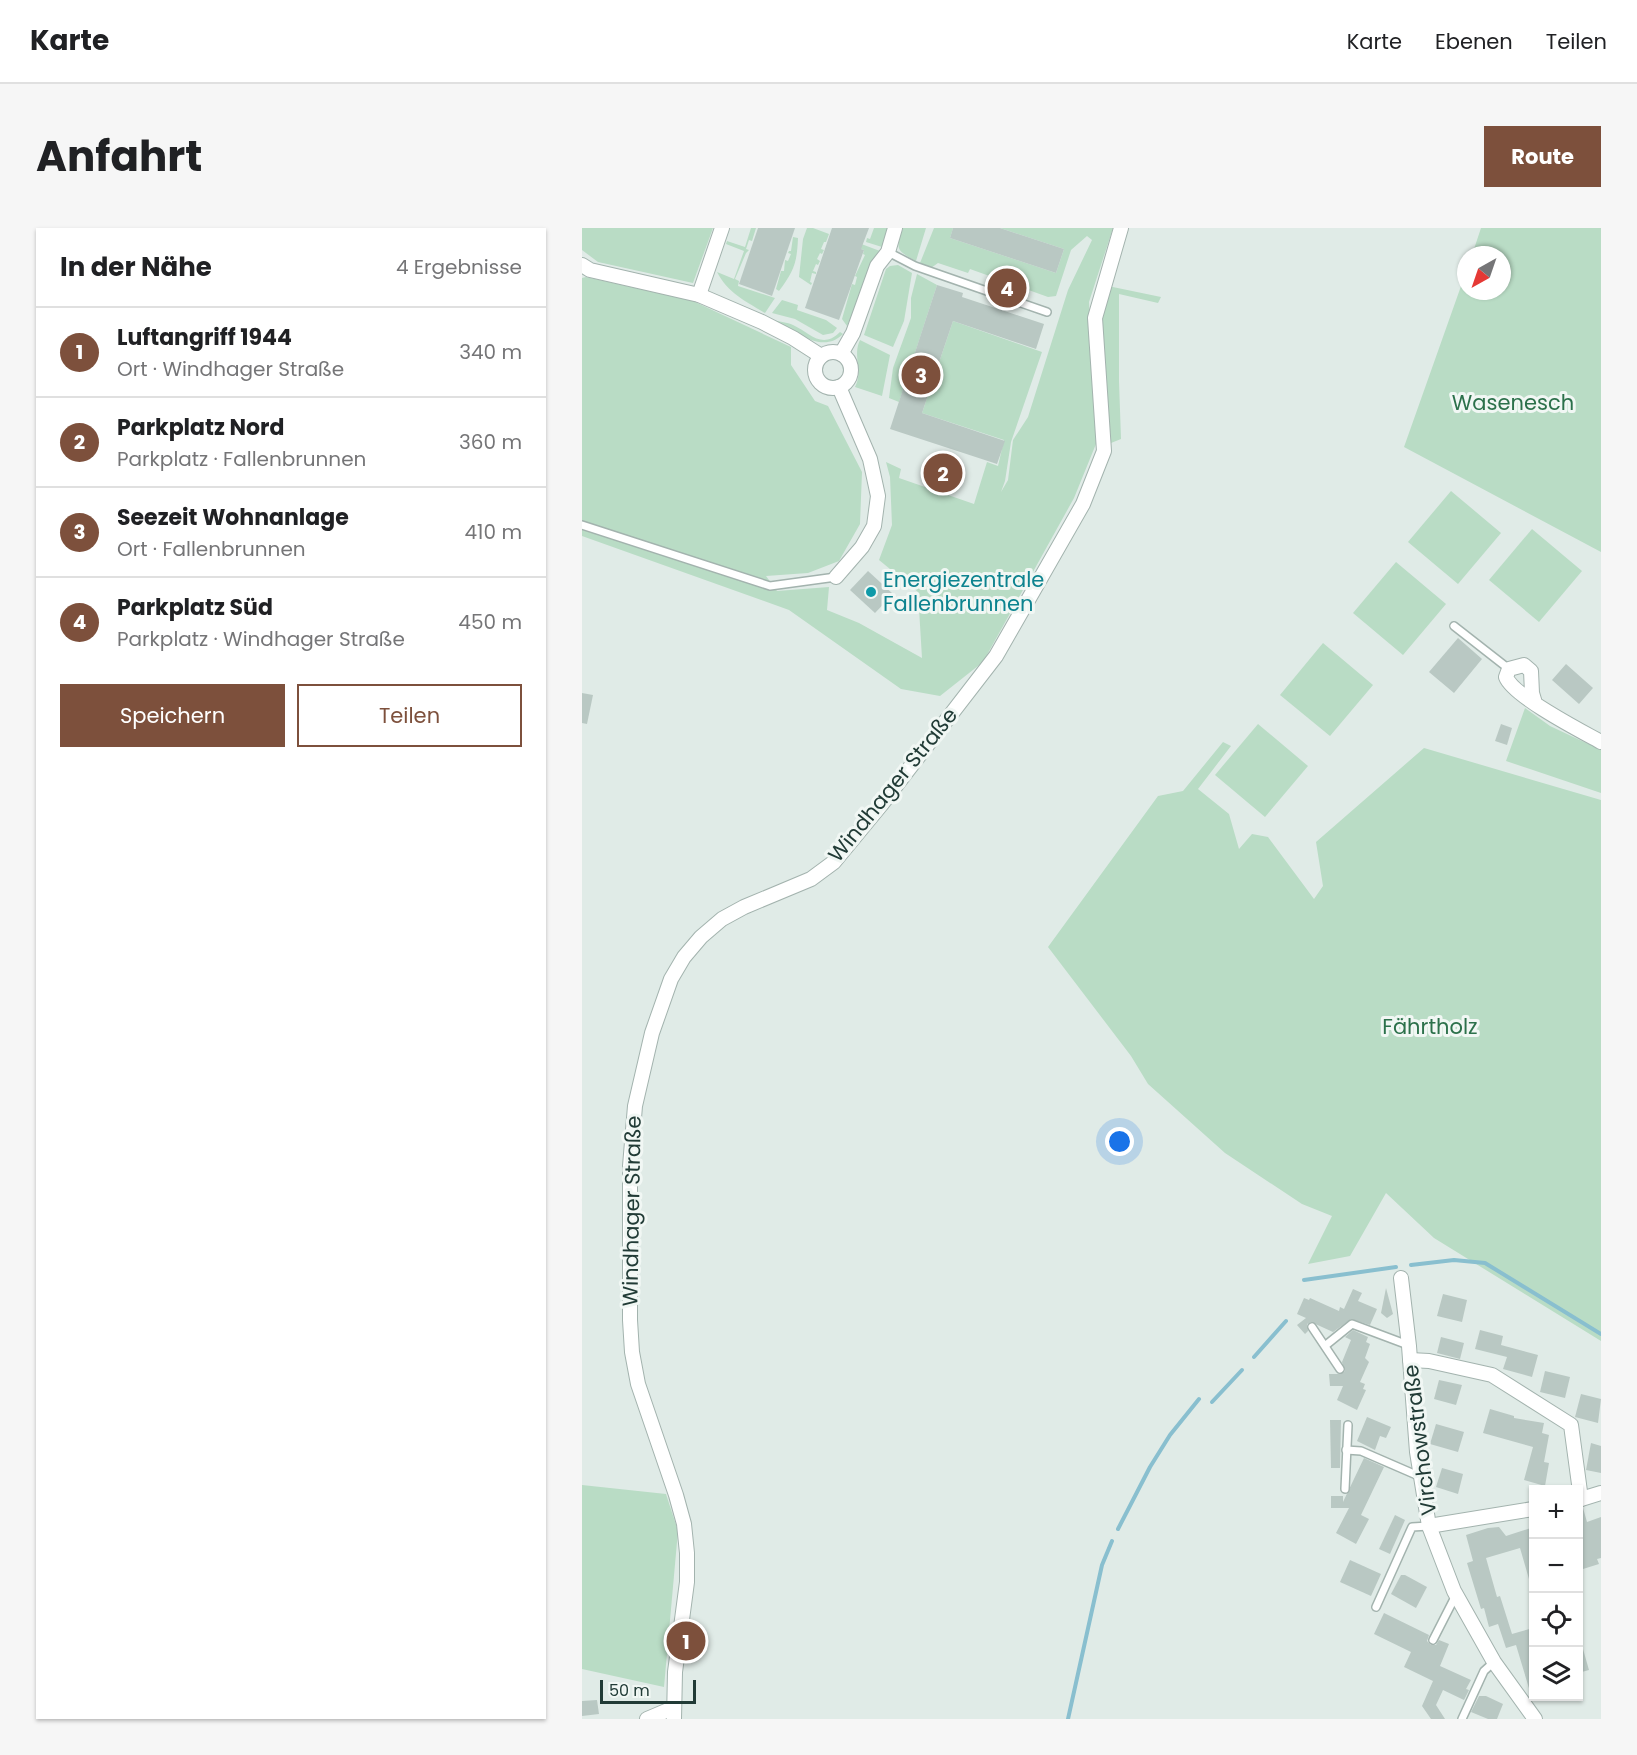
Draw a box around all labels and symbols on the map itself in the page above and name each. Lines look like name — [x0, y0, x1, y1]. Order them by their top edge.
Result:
north arrow — [1457, 246, 1511, 300]
pin: 4 — [988, 266, 1026, 310]
pin: 3 — [902, 352, 940, 398]
park label: Wasenesch — [1452, 388, 1574, 417]
pin: 2 — [924, 450, 962, 496]
place label: Energiezentrale Fallenbrunnen — [883, 565, 1044, 618]
marker: Energiezentrale Fallenbrunnen — [864, 585, 878, 599]
street label: Windhager Straße — [821, 701, 964, 868]
park label: Fährtholz — [1382, 1012, 1478, 1041]
street label: Windhager Straße — [615, 1115, 648, 1307]
your location — [1105, 1127, 1134, 1156]
street label: Virchowstraße — [1396, 1363, 1443, 1517]
pin: 1 — [666, 1618, 706, 1664]
scale bar — [600, 1677, 696, 1704]

